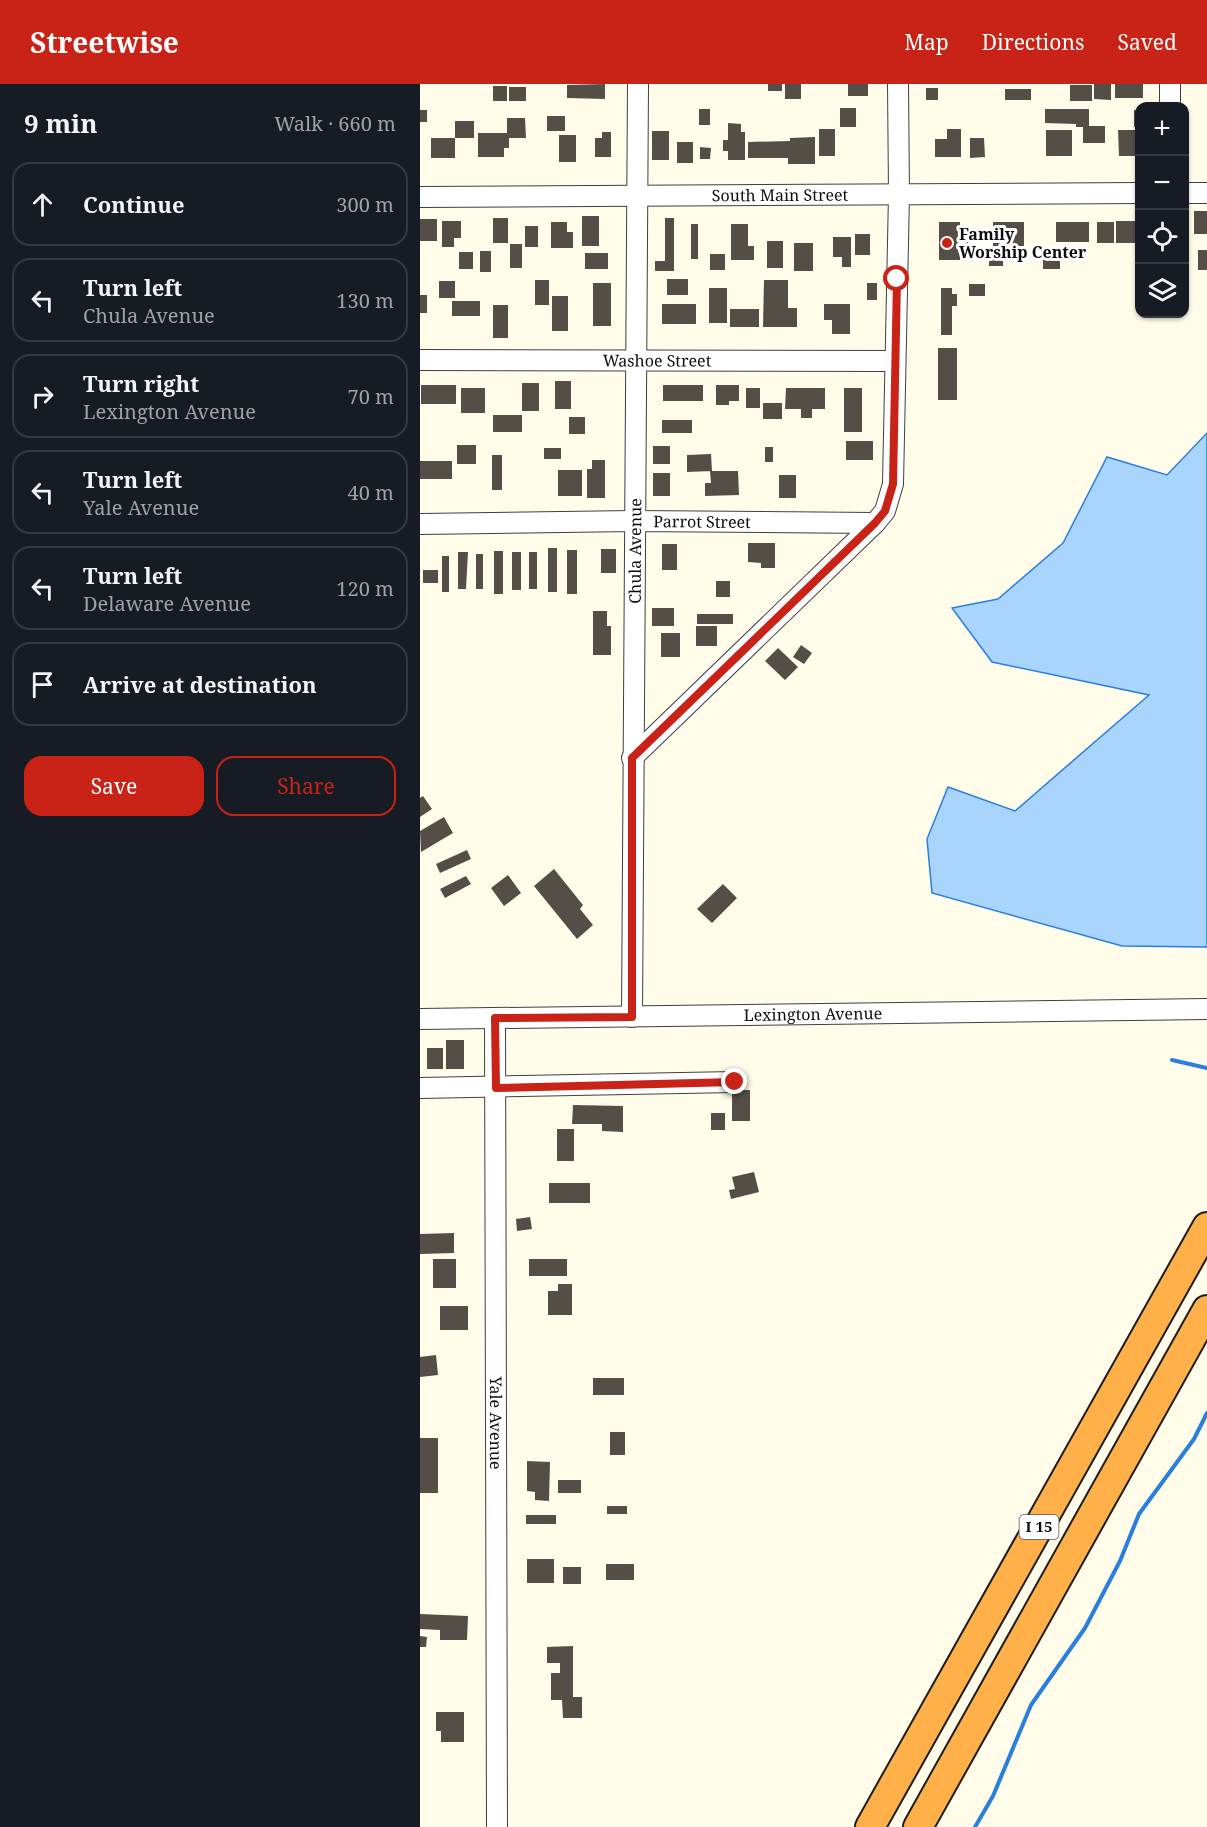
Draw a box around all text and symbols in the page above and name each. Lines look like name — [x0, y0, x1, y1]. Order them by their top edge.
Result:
text: Streetwise — [30, 23, 179, 61]
text: Map — [904, 28, 949, 56]
text: Directions — [982, 28, 1084, 56]
text: Saved — [1117, 28, 1177, 56]
map controls — [1135, 102, 1189, 318]
button: + — [1135, 102, 1189, 156]
text: 9 min — [24, 105, 98, 141]
text: Walk · 660 m — [274, 110, 396, 137]
button: − — [1135, 156, 1189, 210]
street label: South Main Street — [712, 184, 849, 206]
icon: ahead — [26, 188, 59, 221]
text: Continue — [83, 189, 185, 219]
text: 300 m — [336, 191, 394, 218]
button: locate — [1135, 210, 1189, 264]
place label: Family Worship Center — [959, 223, 1087, 263]
marker: Family Worship Center — [940, 236, 954, 250]
button: layers — [1135, 264, 1189, 318]
route start — [883, 265, 909, 291]
text: Turn left — [83, 272, 182, 302]
icon: left — [26, 284, 59, 317]
text: 130 m — [336, 287, 394, 314]
text: Chula Avenue — [83, 302, 215, 329]
street label: Washoe Street — [603, 349, 712, 372]
text: Turn right — [83, 368, 199, 398]
icon: right — [26, 380, 59, 413]
text: 70 m — [348, 383, 394, 410]
text: Lexington Avenue — [83, 398, 256, 425]
text: Turn left — [83, 464, 182, 494]
icon: left — [26, 476, 59, 509]
text: 40 m — [348, 479, 394, 506]
text: Yale Avenue — [83, 494, 199, 521]
street label: Chula Avenue — [624, 498, 646, 604]
street label: Parrot Street — [653, 510, 751, 533]
text: Turn left — [83, 560, 182, 590]
icon: left — [26, 572, 59, 605]
text: 120 m — [336, 575, 394, 602]
text: Delaware Avenue — [83, 590, 251, 617]
icon: arrive — [26, 668, 59, 701]
text: Arrive at destination — [83, 669, 317, 699]
button: Save — [24, 756, 204, 816]
button: Share — [216, 756, 396, 816]
street label: Lexington Avenue — [744, 1002, 882, 1026]
route end — [721, 1068, 747, 1094]
street label: Yale Avenue — [485, 1375, 507, 1470]
road number: I 15 — [1020, 1515, 1058, 1539]

